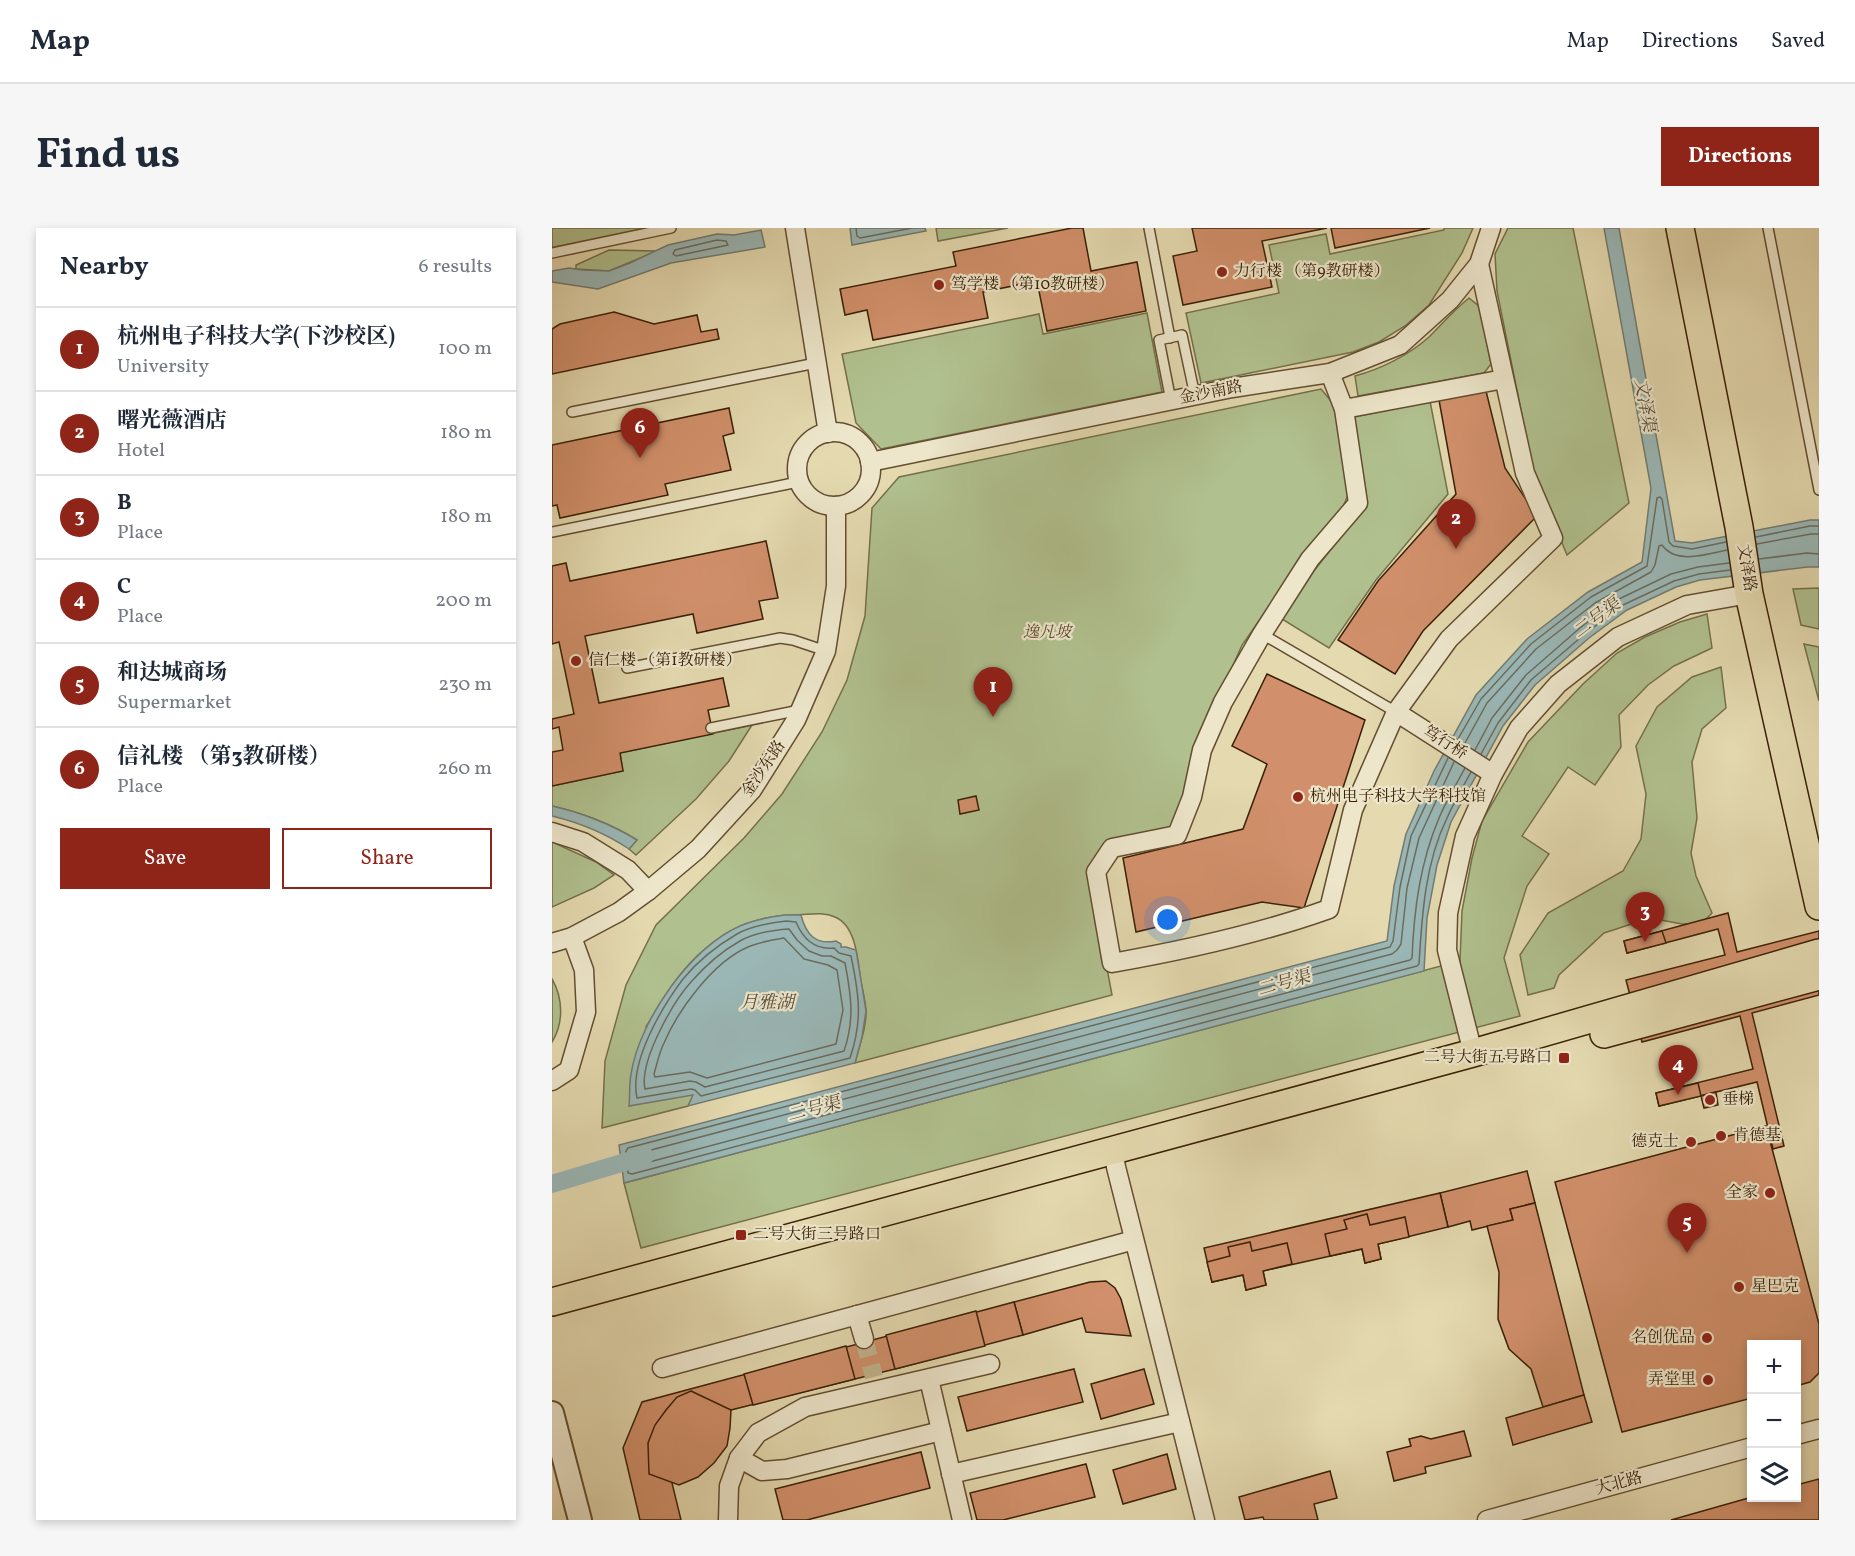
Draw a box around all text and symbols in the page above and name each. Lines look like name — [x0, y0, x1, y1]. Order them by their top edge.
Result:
text: Map — [30, 22, 90, 61]
text: Map — [1567, 27, 1609, 56]
text: Directions — [1642, 27, 1738, 56]
text: Saved — [1771, 27, 1825, 56]
text: Find us — [36, 127, 180, 186]
button: Directions — [1661, 127, 1819, 186]
text: Nearby — [60, 249, 149, 285]
text: 6 results — [419, 253, 492, 281]
place label: 力行楼 （第9教研楼） — [1234, 261, 1390, 283]
marker: 力行楼 （第9教研楼） — [1215, 265, 1229, 279]
place label: 笃学楼 （第10教研楼） — [951, 274, 1114, 296]
marker: 笃学楼 （第10教研楼） — [932, 278, 946, 292]
text: 杭州电子科技大学(下沙校区) — [117, 322, 395, 353]
text: 1 — [75, 335, 84, 363]
text: 100 m — [438, 335, 492, 363]
text: University — [117, 353, 209, 381]
street label: 金沙南路 — [1177, 376, 1245, 410]
water label: 文泽渠 — [1627, 376, 1662, 437]
text: 曙光薇酒店 — [117, 406, 227, 437]
pin: 6 — [620, 408, 659, 458]
text: 2 — [74, 419, 85, 447]
text: 180 m — [440, 419, 492, 447]
text: Hotel — [117, 437, 165, 465]
text: B — [117, 488, 132, 519]
pin: 2 — [1436, 500, 1476, 549]
text: 3 — [74, 503, 85, 531]
text: 180 m — [440, 503, 492, 531]
text: Place — [117, 519, 163, 547]
street label: 文泽路 — [1731, 543, 1761, 593]
text: C — [117, 572, 131, 603]
text: 4 — [73, 587, 86, 615]
text: 200 m — [435, 587, 492, 615]
water label: 二号渠 — [1568, 591, 1628, 645]
text: Place — [117, 603, 163, 631]
park label: 逸凡坡 — [1023, 622, 1074, 644]
place label: 信仁楼 （第1教研楼） — [588, 650, 741, 672]
marker: 信仁楼 （第1教研楼） — [569, 654, 583, 668]
text: 和达城商场 — [117, 658, 227, 689]
pin: 1 — [974, 668, 1012, 717]
text: 5 — [75, 671, 84, 699]
text: 230 m — [438, 671, 492, 699]
text: Supermarket — [117, 689, 232, 717]
street label: 笃行桥 — [1419, 721, 1471, 765]
street label: 金沙东路 — [737, 736, 791, 802]
text: 信礼楼 （第3教研楼） — [117, 742, 331, 773]
text: 6 — [74, 755, 85, 783]
text: 260 m — [437, 755, 492, 783]
text: Place — [117, 773, 163, 801]
place label: 杭州电子科技大学科技馆 — [1310, 786, 1486, 808]
marker: 杭州电子科技大学科技馆 — [1291, 790, 1305, 804]
button: Save — [60, 828, 270, 889]
button: Share — [282, 828, 492, 889]
pin: 3 — [1626, 892, 1664, 942]
your location — [1153, 905, 1182, 934]
water label: 二号渠 — [1255, 964, 1316, 1003]
water label: 月雅湖 — [740, 991, 797, 1016]
pin: 4 — [1658, 1046, 1698, 1095]
place label: 二号大街五号路口 — [1424, 1047, 1552, 1069]
marker: 二号大街五号路口 — [1557, 1051, 1571, 1065]
place label: 垂梯 — [1722, 1089, 1754, 1111]
water label: 二号渠 — [785, 1090, 846, 1129]
marker: 垂梯 — [1703, 1093, 1717, 1107]
place label: 肯德基 — [1733, 1125, 1781, 1147]
marker: 肯德基 — [1714, 1129, 1728, 1143]
place label: 德克士 — [1631, 1131, 1679, 1153]
marker: 德克士 — [1684, 1135, 1698, 1149]
place label: 全家 — [1726, 1182, 1758, 1204]
marker: 全家 — [1763, 1186, 1777, 1200]
pin: 5 — [1668, 1204, 1706, 1253]
place label: 二号大街三号路口 — [753, 1224, 881, 1246]
marker: 二号大街三号路口 — [734, 1228, 748, 1242]
place label: 星巴克 — [1751, 1276, 1799, 1298]
marker: 星巴克 — [1732, 1280, 1746, 1294]
place label: 名创优品 — [1631, 1327, 1695, 1349]
marker: 名创优品 — [1700, 1331, 1714, 1345]
map controls — [1747, 1340, 1801, 1502]
button: + — [1747, 1340, 1801, 1394]
place label: 弄堂里 — [1648, 1369, 1696, 1391]
marker: 弄堂里 — [1701, 1373, 1715, 1387]
button: − — [1747, 1394, 1801, 1448]
button: layers — [1747, 1448, 1801, 1502]
street label: 大北路 — [1593, 1467, 1645, 1501]

